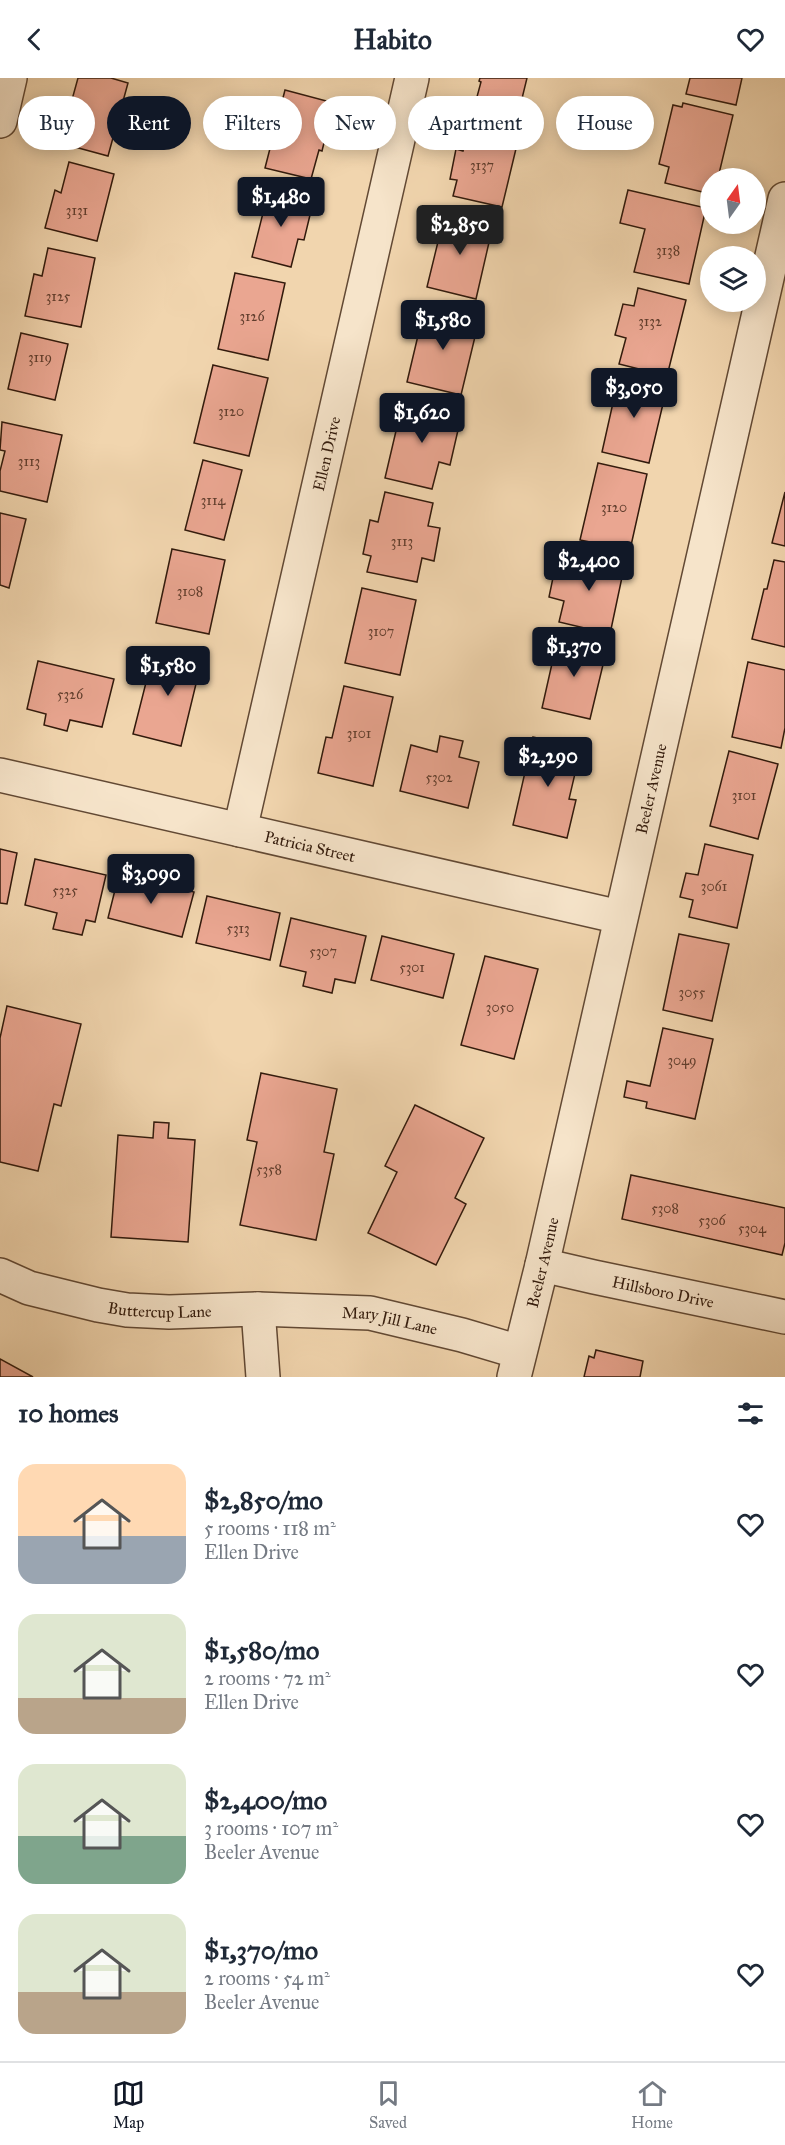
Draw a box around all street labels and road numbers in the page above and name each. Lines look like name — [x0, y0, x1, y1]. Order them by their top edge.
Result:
street label: Ellen Drive — [308, 414, 344, 493]
street label: Beeler Avenue — [631, 741, 670, 836]
street label: Patricia Street — [263, 826, 358, 866]
street label: Beeler Avenue — [522, 1215, 562, 1310]
street label: Hillsboro Drive — [611, 1272, 716, 1311]
street label: Buttercup Lane — [107, 1297, 212, 1322]
street label: Mary Jill Lane — [342, 1303, 440, 1338]

